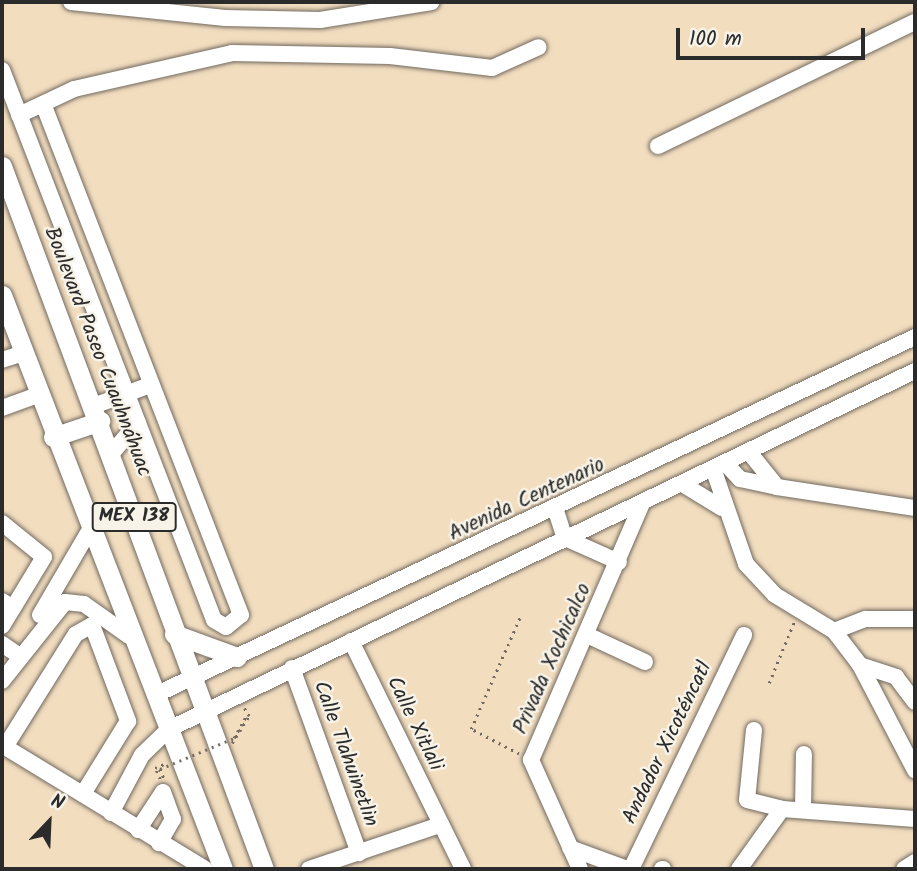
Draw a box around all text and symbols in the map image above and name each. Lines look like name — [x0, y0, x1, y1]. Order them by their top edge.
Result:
scale bar — [679, 14, 868, 58]
text: 100 m — [689, 23, 742, 56]
street label: Boulevard Paseo Cuauhnáhuac — [38, 224, 156, 480]
street label: Avenida Centenario — [445, 453, 609, 547]
road number: MEX 138 — [90, 502, 178, 532]
street label: Privada Xochicalco — [508, 580, 598, 738]
street label: Andador Xicoténcatl — [618, 658, 718, 828]
street label: Calle Xitlali — [380, 673, 448, 775]
street label: Calle Tlahuinetlin — [307, 678, 383, 830]
north arrow — [14, 787, 84, 857]
text: N — [46, 787, 69, 819]

